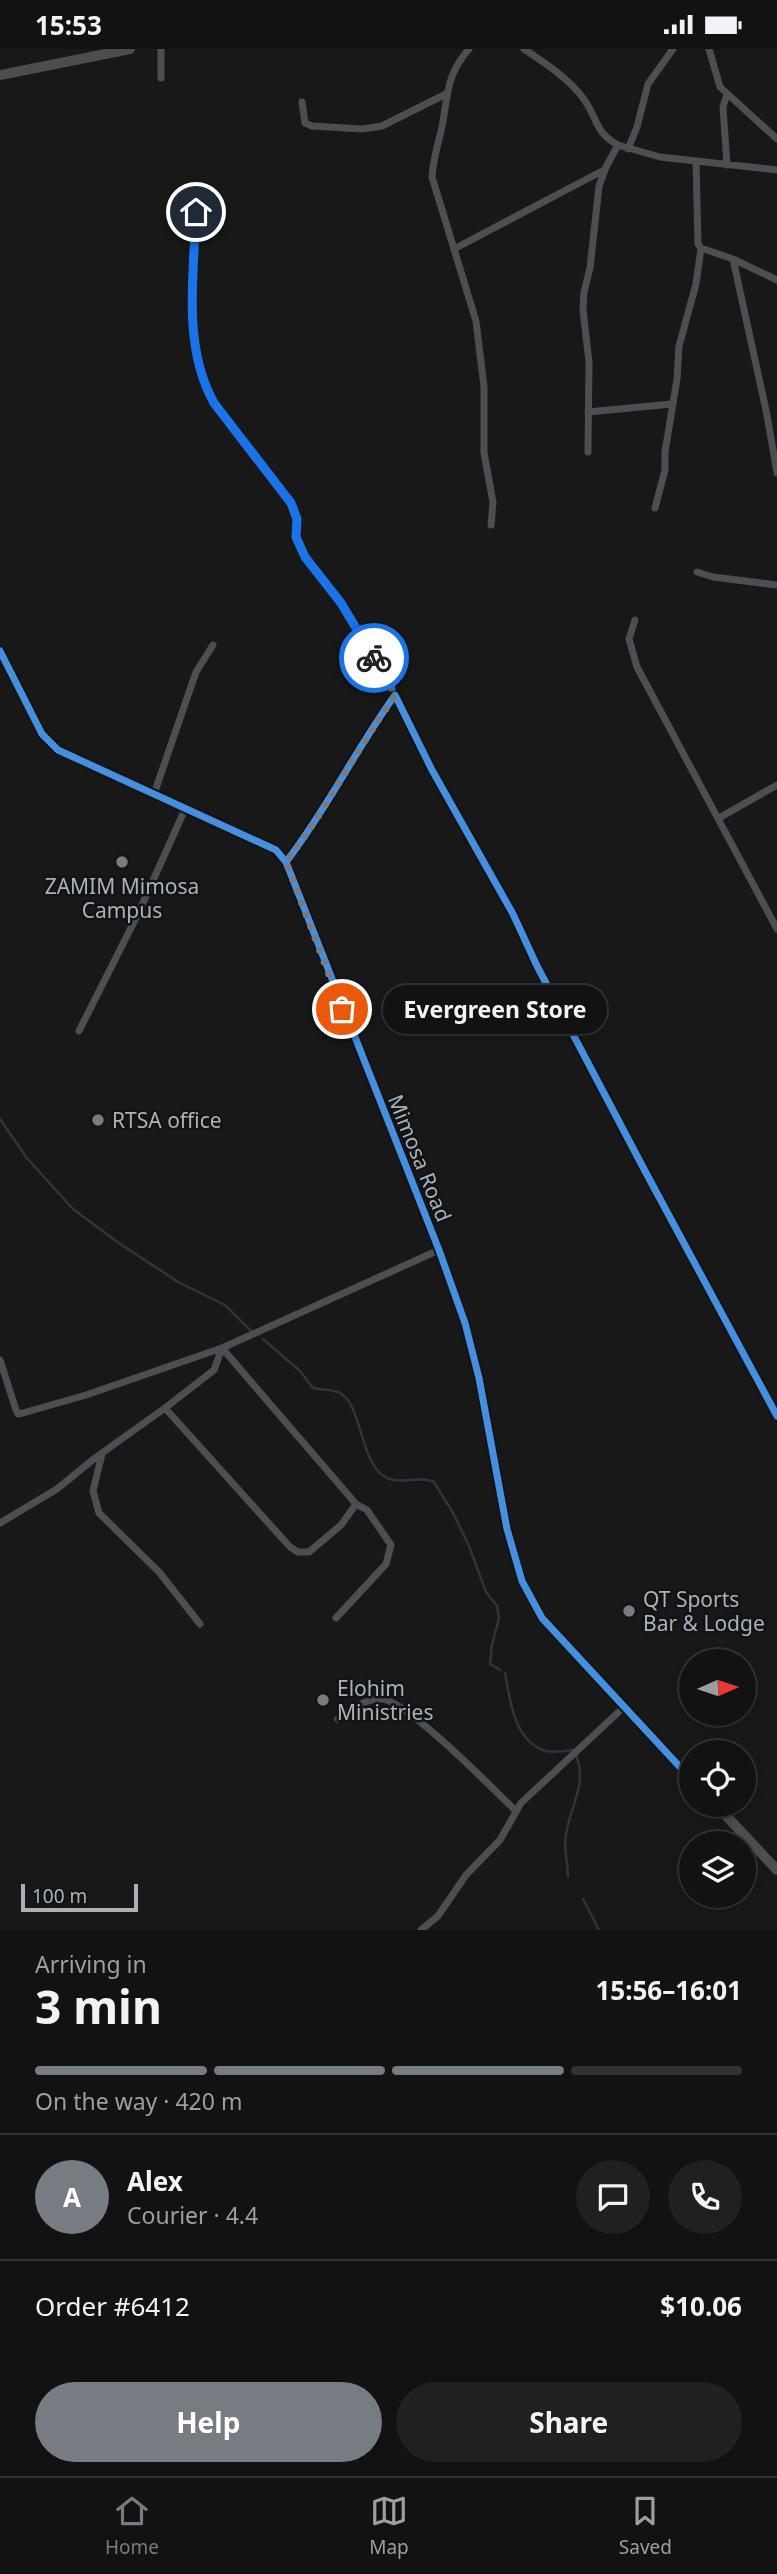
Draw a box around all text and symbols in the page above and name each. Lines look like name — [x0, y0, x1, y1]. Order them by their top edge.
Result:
text: 15:53 — [35, 7, 102, 43]
pin — [166, 182, 226, 242]
icon: home — [177, 193, 215, 231]
courier — [339, 623, 409, 693]
icon: bike — [355, 639, 393, 677]
marker: ZAMIM Mimosa Campus — [114, 854, 130, 870]
place label: ZAMIM Mimosa Campus — [45, 872, 199, 924]
pin — [312, 979, 372, 1039]
callout: Evergreen Store — [384, 985, 608, 1033]
icon: bag — [323, 990, 361, 1028]
text: Evergreen Store — [403, 993, 587, 1025]
street label: Mimosa Road — [382, 1090, 458, 1226]
place label: RTSA office — [112, 1106, 222, 1134]
marker: RTSA office — [90, 1112, 106, 1128]
place label: QT Sports Bar & Lodge — [643, 1585, 765, 1637]
marker: QT Sports Bar & Lodge — [621, 1603, 637, 1619]
north arrow — [679, 1649, 756, 1725]
map controls — [679, 1649, 756, 1908]
place label: Elohim Ministries — [337, 1674, 434, 1726]
marker: Elohim Ministries — [315, 1692, 331, 1708]
button: locate — [679, 1740, 756, 1817]
button: layers — [679, 1831, 756, 1908]
scale bar — [21, 1881, 138, 1913]
text: 100 m — [32, 1883, 87, 1909]
text: Arriving in — [35, 1948, 147, 1980]
text: 15:56–16:01 — [595, 1972, 742, 2008]
text: 3 min — [35, 1975, 162, 2037]
text: On the way · 420 m — [35, 2085, 242, 2117]
button: chat — [576, 2160, 650, 2234]
button: phone — [668, 2160, 742, 2234]
text: Alex — [127, 2163, 183, 2199]
text: A — [63, 2179, 81, 2215]
text: Courier · 4.4 — [127, 2199, 258, 2231]
text: Order #6412 — [35, 2288, 190, 2324]
text: $10.06 — [660, 2288, 742, 2324]
button: Help — [35, 2382, 382, 2462]
button: Share — [396, 2382, 742, 2462]
tab: Home — [105, 2492, 159, 2560]
tab: Map — [369, 2492, 409, 2560]
tab: Saved — [619, 2492, 672, 2560]

